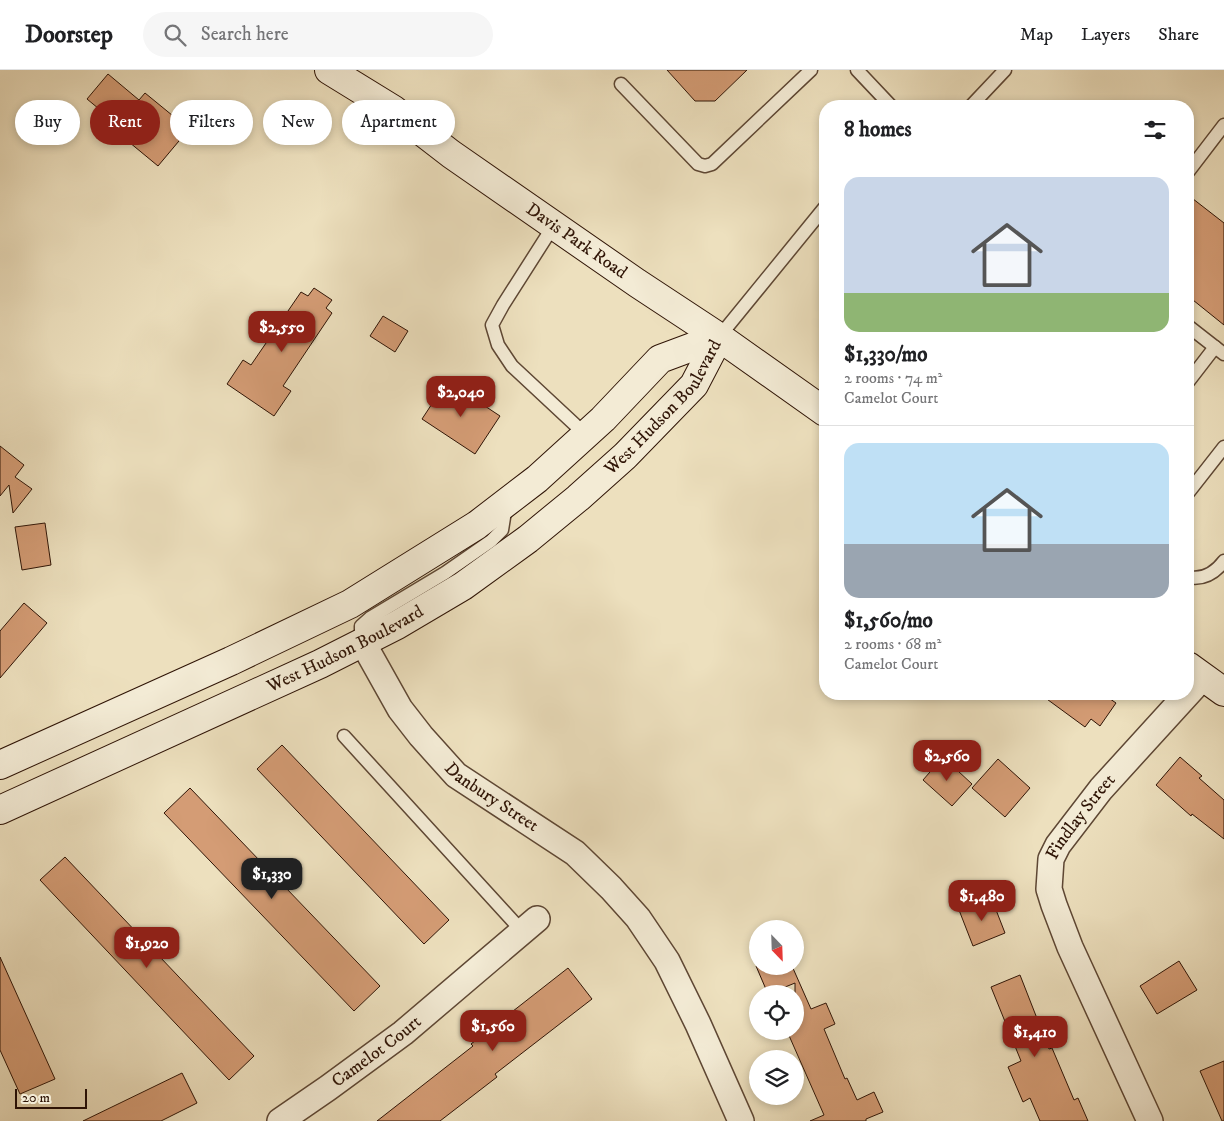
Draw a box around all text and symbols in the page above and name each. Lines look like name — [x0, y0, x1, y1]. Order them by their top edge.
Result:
search box — [143, 12, 493, 57]
text: Doorstep — [25, 20, 113, 50]
icon: search — [161, 21, 189, 49]
text: Search here — [201, 23, 289, 46]
text: Map — [1020, 24, 1053, 46]
text: Layers — [1081, 24, 1130, 46]
text: Share — [1158, 24, 1199, 46]
chip: Buy — [15, 100, 80, 145]
chip: Rent — [90, 100, 160, 145]
chip: Filters — [170, 100, 253, 145]
chip: New — [263, 100, 332, 145]
chip: Apartment — [342, 100, 455, 145]
icon: filters — [1141, 116, 1169, 144]
text: 8 homes — [844, 117, 912, 143]
street label: Davis Park Road — [522, 198, 631, 284]
icon: home — [962, 210, 1052, 300]
pin: $2,550 — [241, 310, 323, 353]
text: $2,550 — [259, 317, 305, 337]
street label: West Hudson Boulevard — [599, 336, 727, 481]
text: $1,330/mo — [844, 342, 927, 368]
text: 2 rooms · 74 m² — [844, 368, 942, 388]
pin: $2,040 — [420, 376, 502, 418]
text: $2,040 — [437, 382, 485, 402]
text: Camelot Court — [844, 388, 938, 408]
icon: home — [962, 475, 1052, 565]
street label: West Hudson Boulevard — [263, 601, 428, 698]
text: $1,560/mo — [844, 608, 933, 634]
text: 2 rooms · 68 m² — [844, 634, 941, 654]
text: Camelot Court — [844, 654, 938, 674]
pin: $2,560 — [906, 740, 988, 782]
text: $2,560 — [924, 746, 970, 766]
street label: Danbury Street — [439, 758, 543, 837]
street label: Findlay Street — [1041, 769, 1120, 863]
pin: $1,330 — [231, 858, 313, 900]
text: $1,330 — [252, 864, 292, 884]
pin: $1,480 — [941, 880, 1023, 922]
text: $1,480 — [959, 886, 1005, 906]
north arrow — [749, 920, 804, 975]
map controls — [749, 920, 804, 1105]
pin: $1,920 — [106, 926, 188, 969]
text: $1,920 — [125, 933, 169, 953]
button: locate — [749, 985, 804, 1040]
pin: $1,560 — [452, 1010, 534, 1052]
street label: Camelot Court — [328, 1011, 426, 1092]
text: $1,560 — [471, 1016, 515, 1036]
pin: $1,410 — [994, 1016, 1076, 1058]
text: $1,410 — [1014, 1022, 1056, 1042]
button: layers — [749, 1050, 804, 1105]
scale bar — [15, 1086, 88, 1109]
text: 20 m — [22, 1089, 50, 1107]

